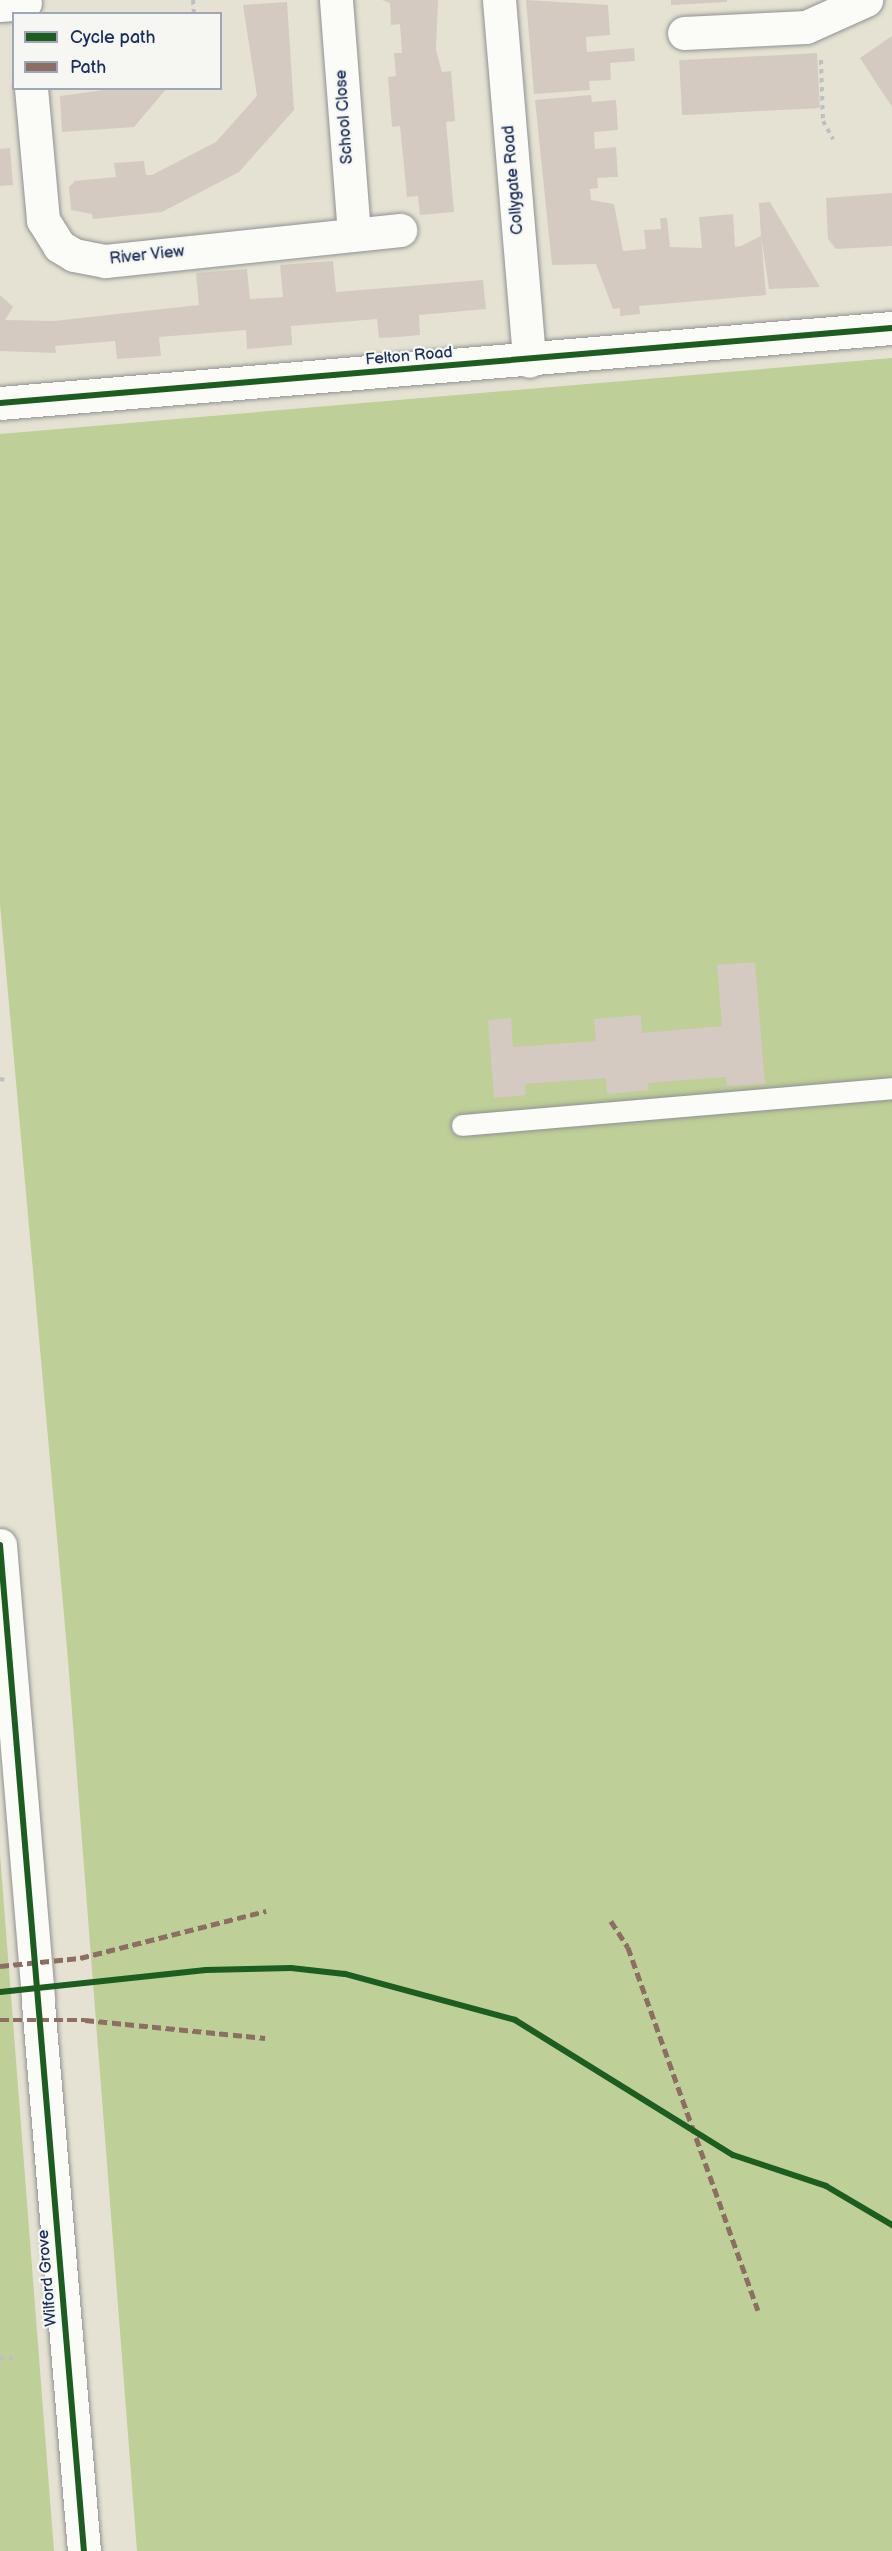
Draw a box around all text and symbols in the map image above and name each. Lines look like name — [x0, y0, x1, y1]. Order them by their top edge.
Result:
legend — [12, 12, 222, 90]
text: Cycle path — [70, 27, 156, 48]
text: Path — [70, 57, 106, 78]
street label: School Close — [332, 69, 358, 165]
street label: Collygate Road — [500, 125, 528, 235]
street label: River View — [108, 243, 186, 269]
street label: Felton Road — [364, 344, 454, 370]
street label: Wilford Grove — [34, 2229, 62, 2327]

